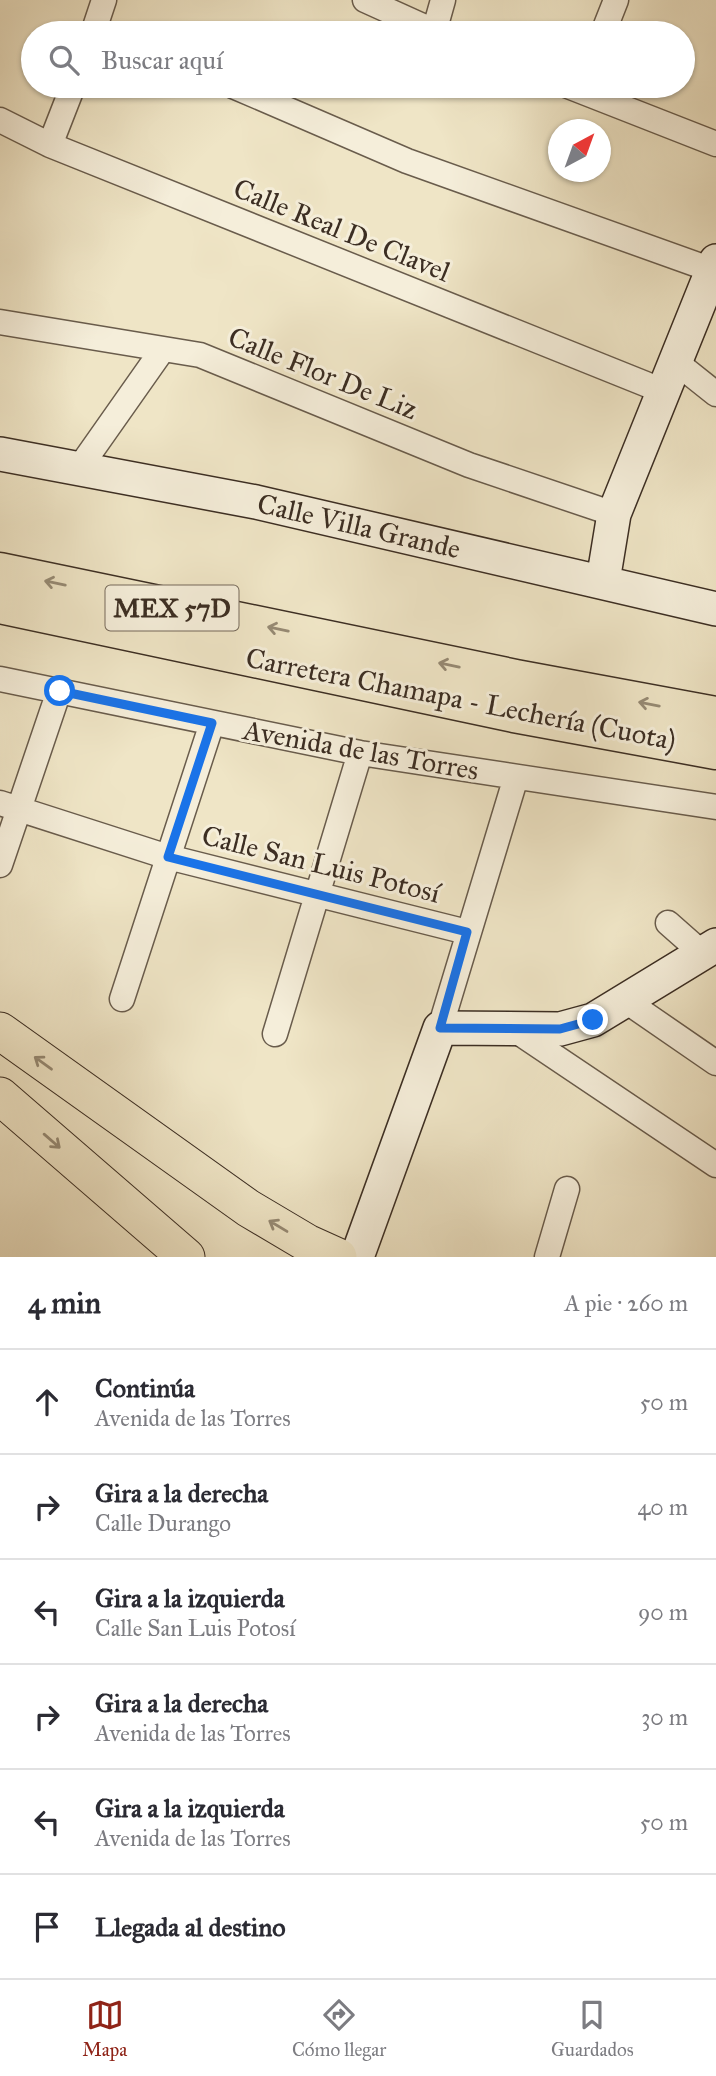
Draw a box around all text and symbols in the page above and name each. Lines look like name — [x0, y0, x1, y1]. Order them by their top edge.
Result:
search box — [21, 21, 695, 98]
icon: search — [45, 41, 83, 79]
text: Buscar aquí — [101, 44, 223, 76]
north arrow — [548, 119, 611, 182]
street label: Calle Real De Clavel — [229, 171, 456, 290]
street label: Calle Flor De Liz — [223, 319, 423, 427]
street label: Calle Villa Grande — [254, 486, 464, 566]
one-way arrow — [44, 576, 67, 590]
road number: MEX 57D — [106, 586, 238, 630]
one-way arrow — [267, 622, 290, 636]
street label: Carretera Chamapa - Lechería (Cuota) — [243, 640, 679, 758]
one-way arrow — [438, 657, 461, 671]
route start — [44, 675, 75, 706]
one-way arrow — [638, 696, 661, 710]
street label: Avenida de las Torres — [240, 712, 481, 788]
street label: Calle San Luis Potosí — [198, 817, 445, 911]
route end — [577, 1004, 608, 1035]
one-way arrow — [34, 1055, 53, 1070]
one-way arrow — [42, 1133, 60, 1149]
one-way arrow — [268, 1218, 288, 1232]
text: 4 min — [28, 1285, 101, 1321]
text: A pie · 260 m — [565, 1289, 688, 1317]
text: Continúa — [95, 1372, 195, 1404]
icon: ahead — [28, 1383, 66, 1421]
text: 50 m — [640, 1388, 688, 1416]
text: Avenida de las Torres — [95, 1404, 291, 1432]
text: Gira a la derecha — [95, 1477, 268, 1509]
icon: right — [28, 1488, 66, 1526]
text: 40 m — [638, 1493, 688, 1521]
text: Calle Durango — [95, 1509, 231, 1537]
text: Gira a la izquierda — [95, 1582, 285, 1614]
icon: left — [28, 1593, 66, 1631]
text: 90 m — [638, 1598, 688, 1626]
text: Calle San Luis Potosí — [95, 1614, 296, 1642]
text: Gira a la derecha — [95, 1687, 268, 1719]
icon: right — [28, 1698, 66, 1736]
text: 30 m — [641, 1703, 688, 1731]
text: Avenida de las Torres — [95, 1719, 291, 1747]
text: Gira a la izquierda — [95, 1792, 285, 1824]
icon: left — [28, 1803, 66, 1841]
text: 50 m — [640, 1808, 688, 1836]
text: Avenida de las Torres — [95, 1824, 291, 1852]
icon: arrive — [28, 1908, 66, 1946]
text: Llegada al destino — [95, 1911, 286, 1943]
tab: Mapa — [82, 1996, 127, 2061]
tab: Cómo llegar — [292, 1996, 386, 2061]
tab: Guardados — [551, 1996, 634, 2061]

